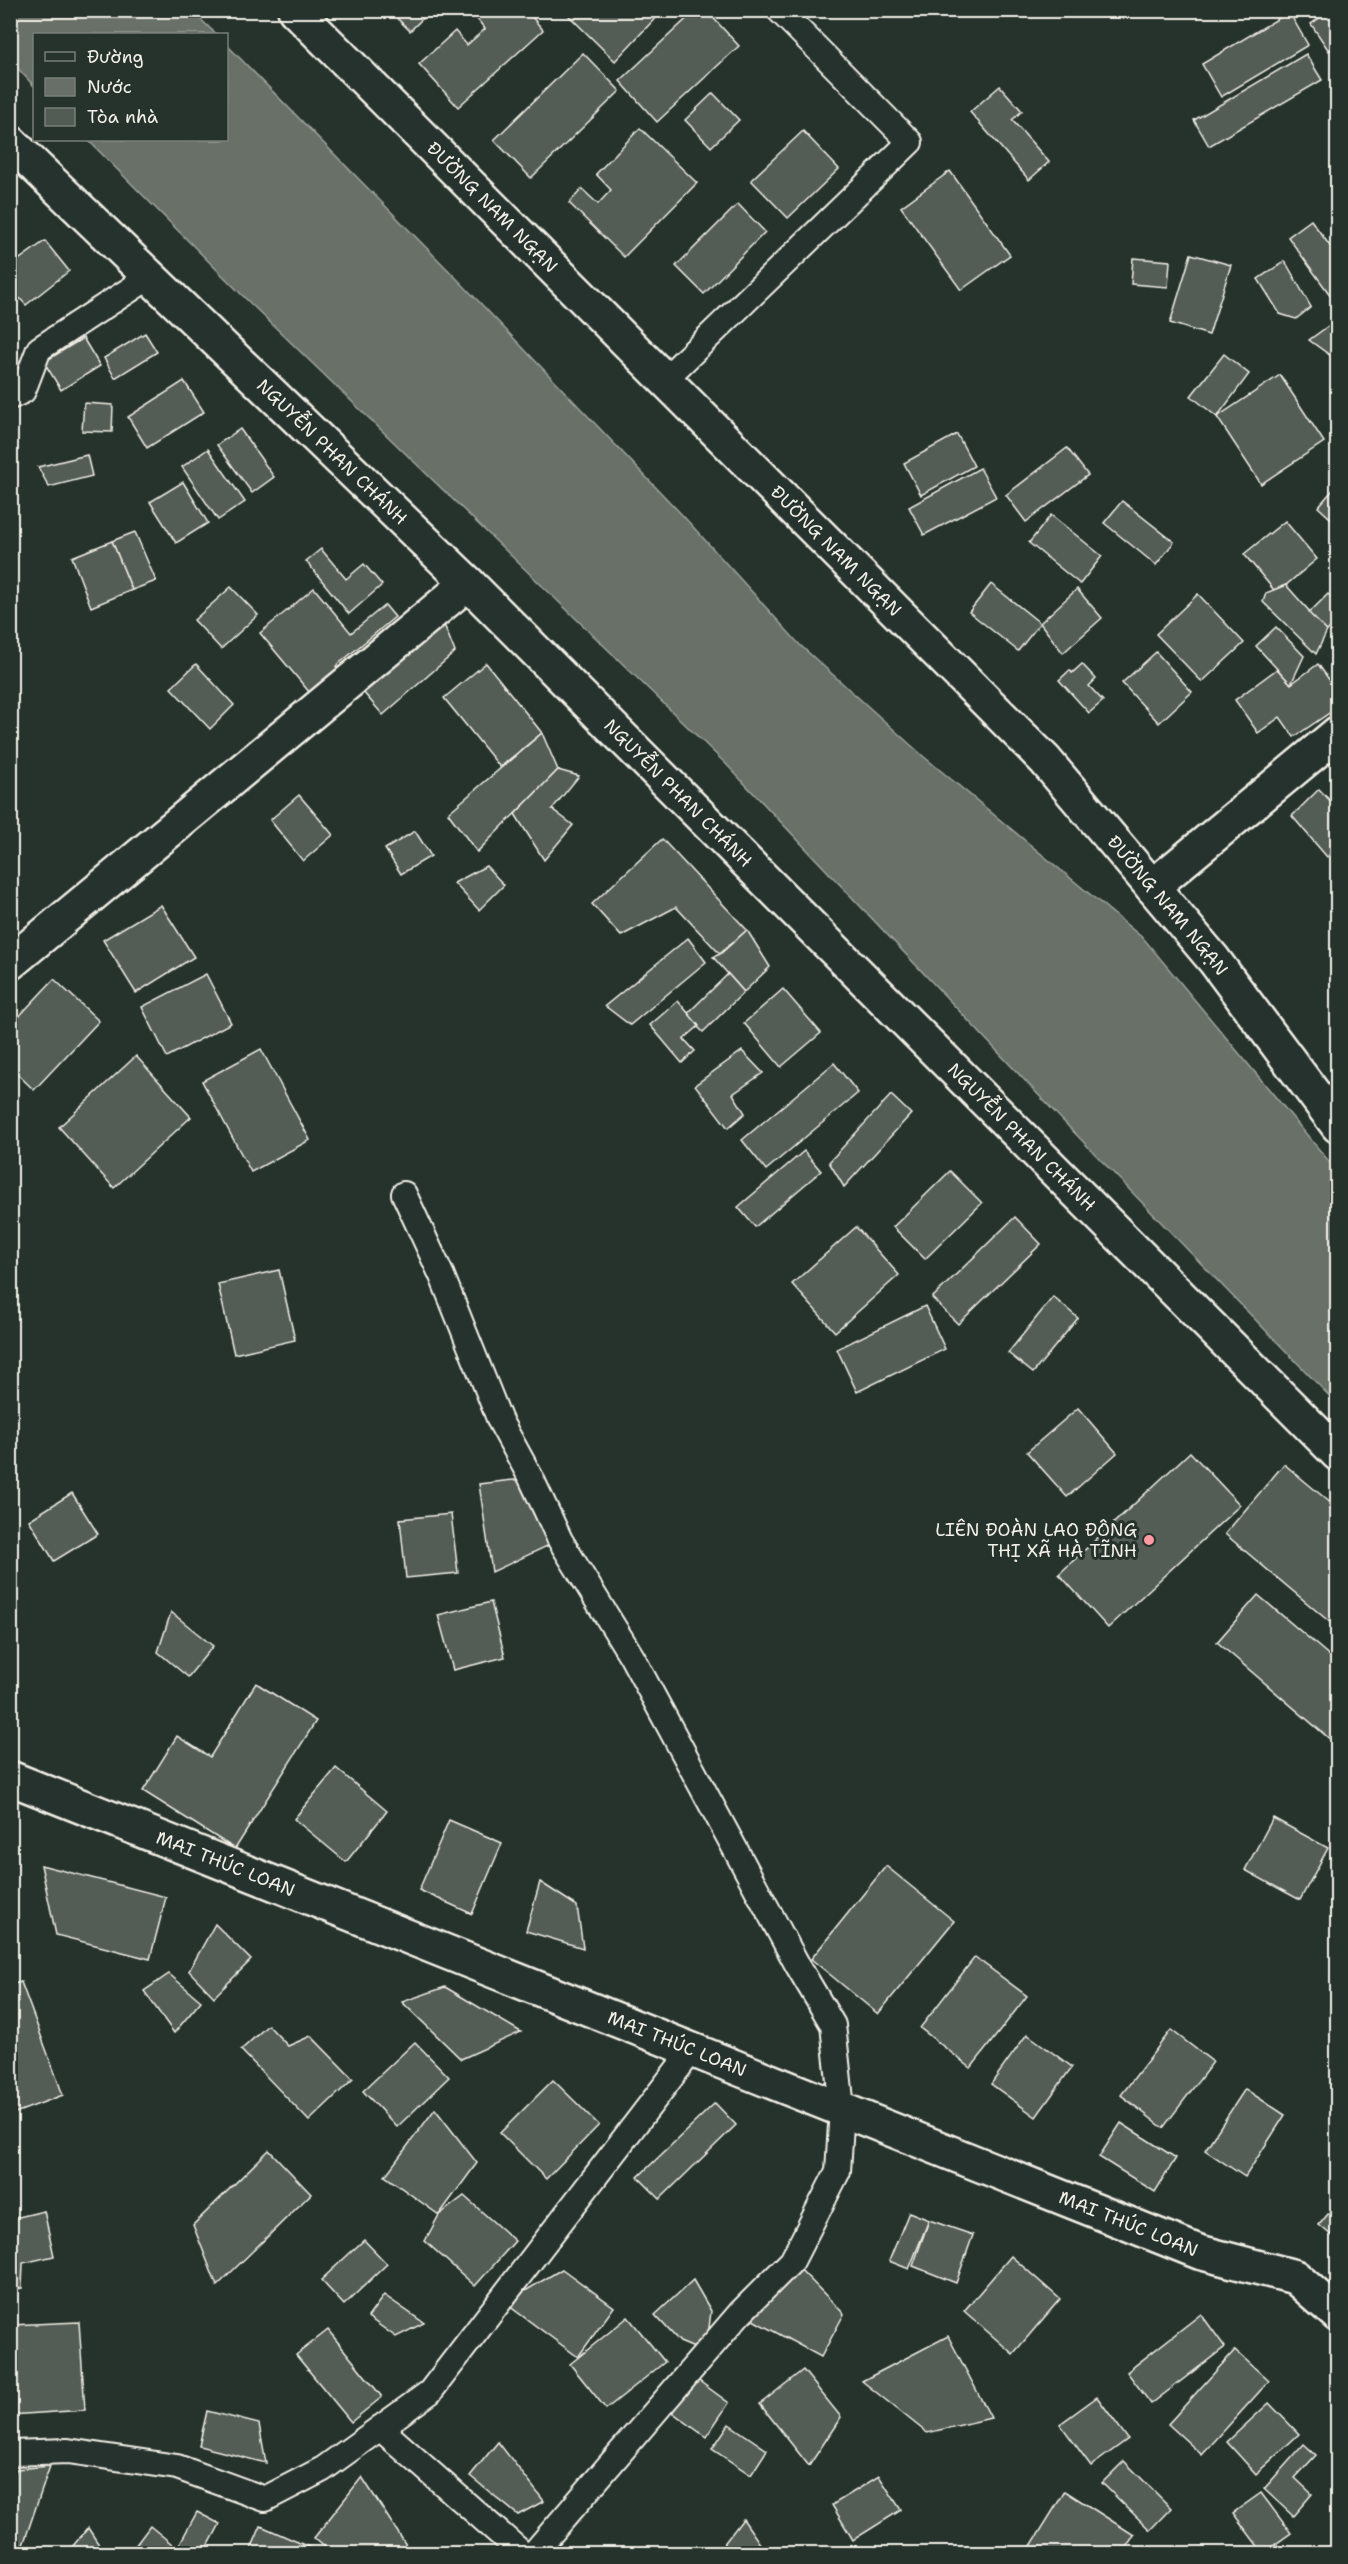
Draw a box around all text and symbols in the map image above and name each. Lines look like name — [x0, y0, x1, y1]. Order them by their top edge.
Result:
legend — [33, 33, 228, 141]
text: Đường — [87, 45, 144, 69]
text: Nước — [87, 75, 132, 99]
text: Tòa nhà — [87, 105, 158, 129]
street label: ĐƯỜNG NAM NGẠN — [422, 137, 563, 278]
street label: NGUYỄN PHAN CHÁNH — [251, 374, 413, 530]
street label: ĐƯỜNG NAM NGẠN — [765, 480, 907, 622]
street label: NGUYỄN PHAN CHÁNH — [599, 714, 757, 873]
street label: ĐƯỜNG NAM NGẠN — [1102, 830, 1233, 980]
street label: NGUYỄN PHAN CHÁNH — [942, 1058, 1101, 1217]
place label: LIÊN ĐOÀN LAO ĐỘNG THỊ XÃ HÀ TĨNH — [935, 1518, 1137, 1563]
marker: LIÊN ĐOÀN LAO ĐỘNG THỊ XÃ HÀ TĨNH — [1142, 1533, 1156, 1547]
street label: MAI THÚC LOAN — [152, 1825, 299, 1902]
street label: MAI THÚC LOAN — [604, 2005, 750, 2082]
street label: MAI THÚC LOAN — [1055, 2185, 1201, 2262]

